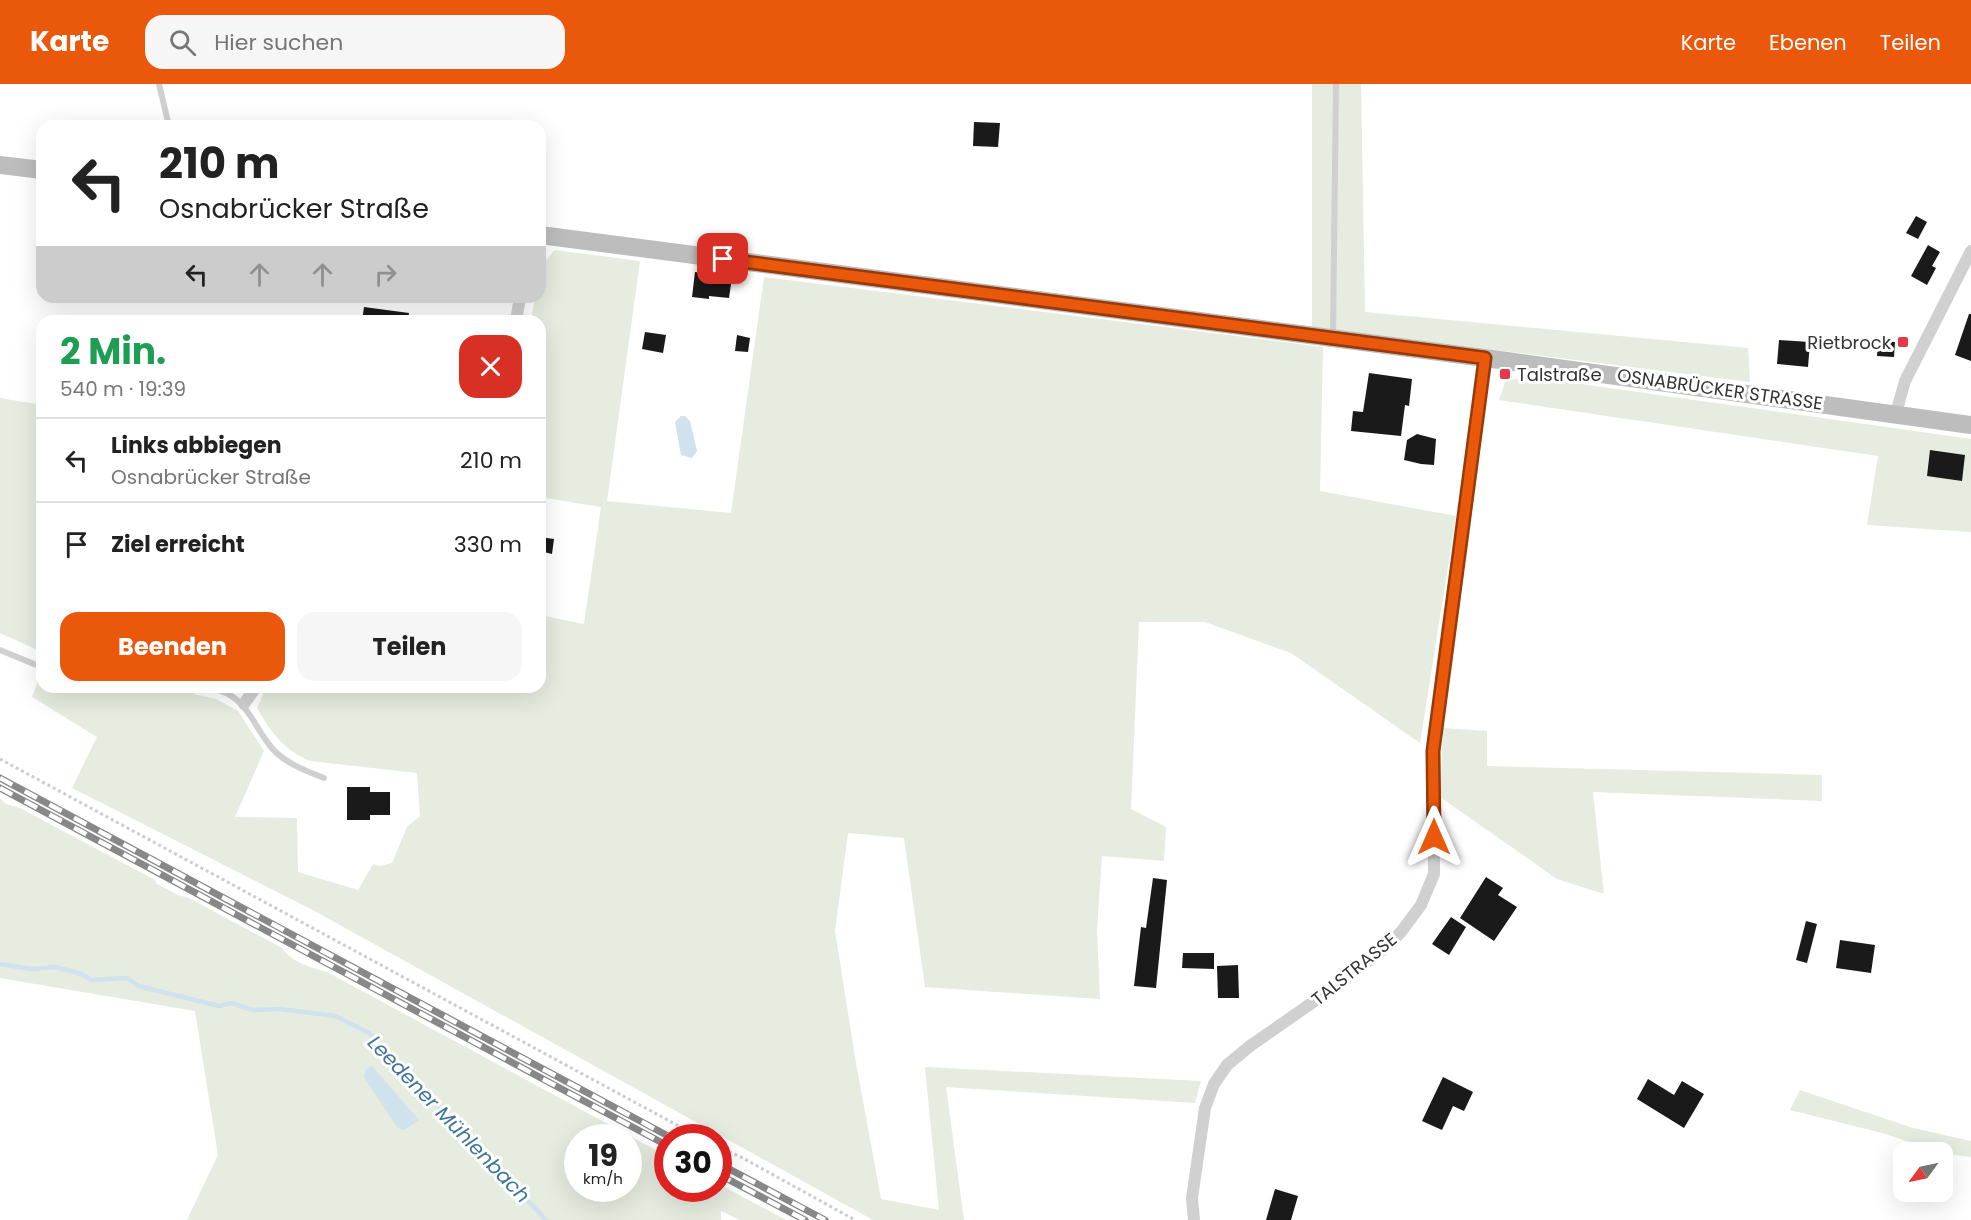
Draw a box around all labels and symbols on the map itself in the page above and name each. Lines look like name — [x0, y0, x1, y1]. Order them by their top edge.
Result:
pin — [697, 233, 748, 284]
place label: Rietbrock — [1807, 330, 1892, 355]
marker: Rietbrock — [1896, 335, 1910, 349]
place label: Talstraße — [1517, 362, 1602, 387]
street label: OSNABRÜCKER STRASSE — [1616, 362, 1824, 416]
marker: Talstraße — [1498, 367, 1512, 381]
position arrow — [1402, 805, 1466, 869]
street label: TALSTRASSE — [1306, 927, 1402, 1011]
water label: Leedener Mühlenbach — [362, 1029, 536, 1209]
speed limit sign: 30 — [654, 1124, 732, 1202]
north arrow — [1893, 1142, 1953, 1202]

